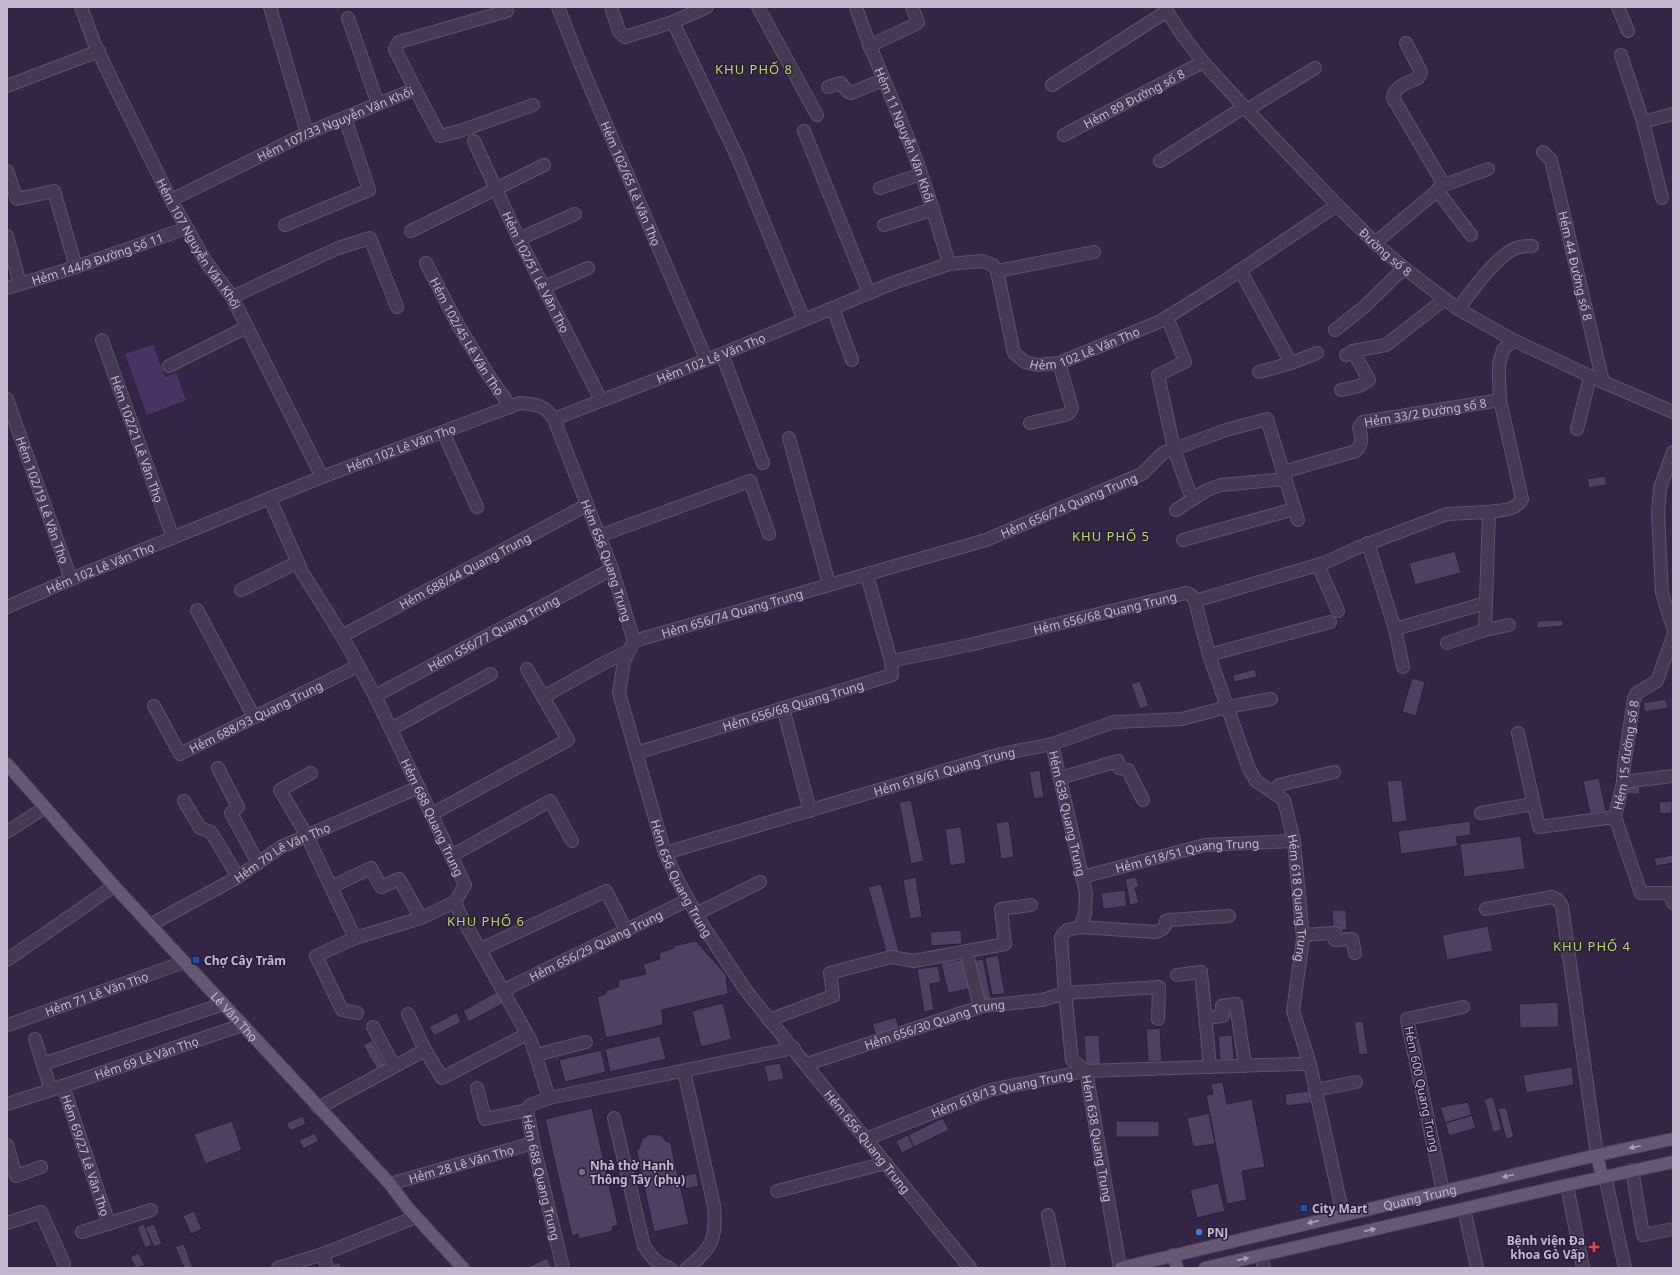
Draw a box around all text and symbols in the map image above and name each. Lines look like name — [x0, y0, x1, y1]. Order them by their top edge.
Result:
district label: KHU PHỐ 8 — [715, 60, 793, 78]
street label: Hẻm 11 Nguyễn Văn Khối — [871, 65, 939, 205]
street label: Hẻm 89 Đường số 8 — [1080, 65, 1188, 132]
street label: Hẻm 107/33 Nguyễn Văn Khối — [254, 82, 416, 165]
street label: Hẻm 102/65 Lê Văn Thọ — [597, 119, 665, 248]
street label: Hẻm 107 Nguyễn Văn Khối — [153, 175, 245, 312]
street label: Hẻm 102/51 Lê Văn Thọ — [499, 208, 574, 336]
street label: Hẻm 44 Đường số 8 — [1555, 209, 1597, 322]
street label: Đường số 8 — [1356, 224, 1416, 280]
street label: Hẻm 144/9 Đường Số 11 — [29, 229, 166, 289]
street label: Hẻm 102/45 Lê Văn Thọ — [426, 274, 508, 398]
street label: Hẻm 102 Lê Văn Thọ — [1028, 322, 1142, 374]
street label: Hẻm 102 Lê Văn Thọ — [654, 329, 768, 387]
street label: Hẻm 102/21 Lê Văn Thọ — [107, 373, 168, 505]
street label: Hẻm 33/2 Đường số 8 — [1363, 394, 1488, 430]
street label: Hẻm 102 Lê Văn Thọ — [344, 419, 458, 476]
street label: Hẻm 102/19 Lê Văn Thọ — [12, 434, 73, 566]
street label: Hẻm 656/74 Quang Trung — [998, 469, 1140, 541]
street label: Hẻm 656 Quang Trung — [577, 497, 636, 624]
district label: KHU PHỐ 5 — [1072, 527, 1150, 545]
street label: Hẻm 688/44 Quang Trung — [396, 528, 533, 613]
street label: Hẻm 102 Lê Văn Thọ — [43, 538, 157, 597]
street label: Hẻm 656/74 Quang Trung — [659, 584, 805, 641]
street label: Hẻm 656/68 Quang Trung — [1032, 587, 1178, 638]
street label: Hẻm 656/77 Quang Trung — [424, 591, 562, 675]
street label: Hẻm 688/93 Quang Trung — [186, 676, 325, 757]
street label: Hẻm 656/68 Quang Trung — [720, 676, 866, 735]
street label: Hẻm 15 đường số 8 — [1608, 699, 1642, 811]
street label: Hẻm 618/61 Quang Trung — [871, 743, 1016, 800]
street label: Hẻm 638 Quang Trung — [1045, 749, 1090, 878]
street label: Hẻm 688 Quang Trung — [397, 756, 468, 879]
street label: Hẻm 656 Quang Trung — [647, 817, 716, 940]
street label: Hẻm 70 Lê Văn Thọ — [230, 818, 333, 886]
street label: Hẻm 618 Quang Trung — [1284, 832, 1312, 963]
street label: Hẻm 618/51 Quang Trung — [1113, 834, 1260, 877]
street label: Hẻm 656/29 Quang Trung — [526, 905, 665, 985]
district label: KHU PHỐ 6 — [447, 912, 525, 930]
district label: KHU PHỐ 4 — [1553, 937, 1631, 955]
place label: Chợ Cây Trâm — [204, 952, 286, 969]
marker: Chợ Cây Trâm — [191, 955, 201, 965]
street label: Hẻm 71 Lê Văn Thọ — [42, 967, 151, 1020]
street label: Lê Văn Thọ — [208, 988, 262, 1045]
street label: Hẻm 656/30 Quang Trung — [862, 995, 1006, 1053]
street label: Hẻm 600 Quang Trung — [1400, 1024, 1444, 1154]
street label: Hẻm 69 Lê Văn Thọ — [92, 1032, 201, 1083]
street label: Hẻm 618/13 Quang Trung — [929, 1065, 1074, 1121]
street label: Hẻm 638 Quang Trung — [1078, 1074, 1117, 1203]
street label: Hẻm 656 Quang Trung — [821, 1086, 915, 1197]
street label: Hẻm 69/27 Lê Văn Thọ — [58, 1092, 114, 1218]
street label: Hẻm 688 Quang Trung — [519, 1113, 565, 1242]
street label: Hẻm 28 Lê Văn Thọ — [407, 1140, 516, 1187]
one-way arrow — [1629, 1144, 1641, 1150]
place label: Nhà thờ Hạnh Thông Tây (phụ) — [590, 1157, 685, 1188]
marker: Nhà thờ Hạnh Thông Tây (phụ) — [577, 1167, 587, 1177]
one-way arrow — [1502, 1173, 1514, 1179]
street label: Quang Trung — [1381, 1180, 1458, 1214]
place label: City Mart — [1312, 1200, 1368, 1217]
marker: City Mart — [1299, 1203, 1309, 1213]
one-way arrow — [1307, 1219, 1319, 1225]
place label: PNJ — [1207, 1224, 1228, 1241]
one-way arrow — [1364, 1226, 1376, 1232]
marker: PNJ — [1194, 1227, 1204, 1237]
place label: Bệnh viện Đa khoa Gò Vấp — [1507, 1232, 1585, 1263]
marker: Bệnh viện Đa khoa Gò Vấp — [1588, 1241, 1600, 1253]
one-way arrow — [1237, 1256, 1249, 1262]

